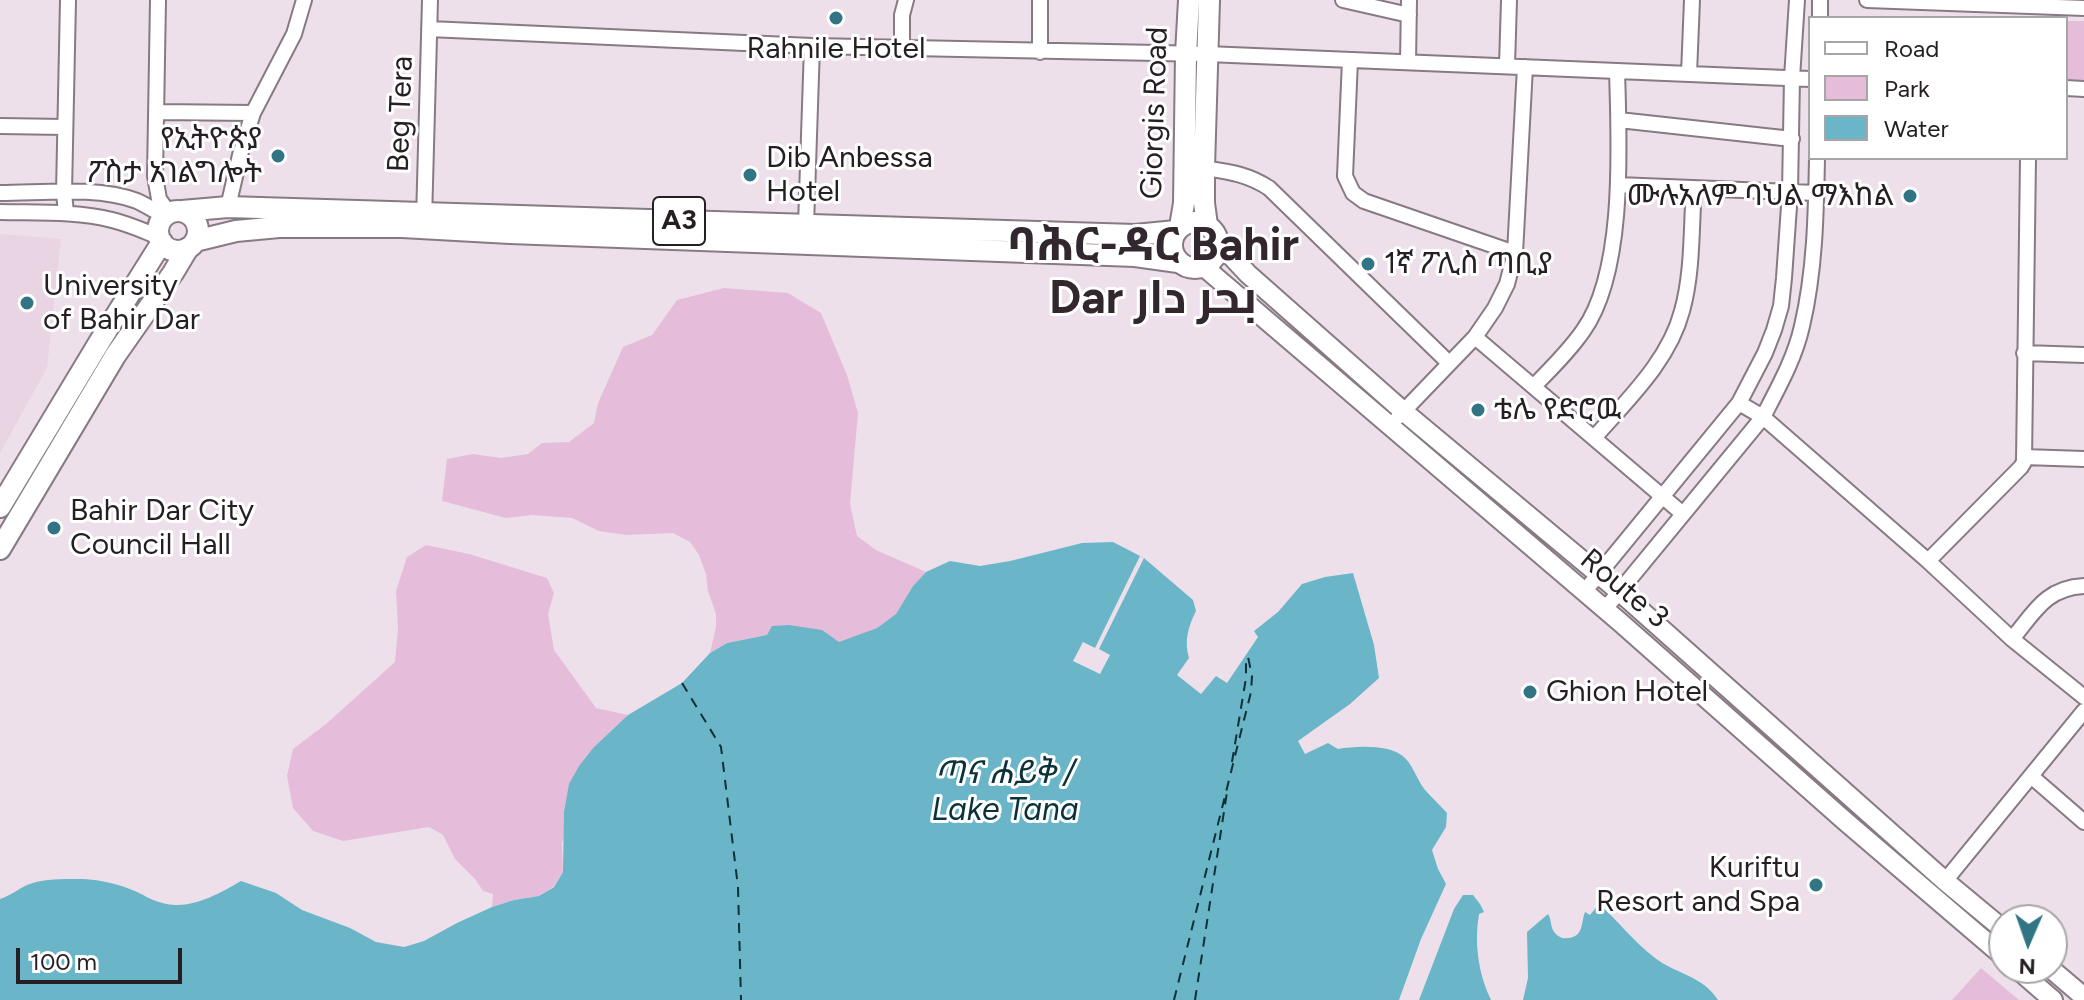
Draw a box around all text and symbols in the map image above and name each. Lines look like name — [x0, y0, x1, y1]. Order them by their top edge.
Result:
marker: Rahnile Hotel — [827, 9, 845, 27]
legend — [1808, 16, 2068, 160]
street label: Giorgis Road — [1134, 26, 1176, 200]
place label: Rahnile Hotel — [746, 31, 926, 67]
text: Road — [1884, 34, 1939, 63]
street label: Beg Tera — [381, 55, 421, 173]
text: Park — [1884, 74, 1930, 103]
text: Water — [1884, 114, 1949, 143]
place label: የኢትዮጵያ ፖስታ አገልግሎት — [87, 121, 262, 192]
place label: Dib Anbessa Hotel — [766, 140, 933, 210]
marker: የኢትዮጵያ ፖስታ አገልግሎት — [269, 147, 287, 165]
marker: Dib Anbessa Hotel — [741, 166, 759, 184]
place label: ሙሉአለም ባህል ማእከል — [1627, 178, 1894, 214]
marker: ሙሉአለም ባህል ማእከል — [1901, 187, 1919, 205]
road number: A3 — [653, 197, 705, 245]
district label: ባሕር-ዳር Bahir Dar بحر دار — [1007, 219, 1299, 328]
place label: 1ኛ ፖሊስ ጣቢያ — [1384, 246, 1552, 282]
marker: 1ኛ ፖሊስ ጣቢያ — [1359, 255, 1377, 273]
place label: University of Bahir Dar — [43, 268, 200, 338]
marker: University of Bahir Dar — [18, 294, 36, 312]
place label: ቴሌ የድሮዉ — [1494, 392, 1621, 428]
marker: ቴሌ የድሮዉ — [1469, 401, 1487, 419]
place label: Bahir Dar City Council Hall — [70, 493, 254, 564]
marker: Bahir Dar City Council Hall — [45, 519, 63, 537]
street label: Route 3 — [1572, 542, 1676, 636]
place label: Ghion Hotel — [1546, 674, 1708, 710]
marker: Ghion Hotel — [1521, 683, 1539, 701]
water label: ጣና ሐይቅ / Lake Tana — [931, 755, 1079, 830]
place label: Kuriftu Resort and Spa — [1596, 850, 1800, 920]
marker: Kuriftu Resort and Spa — [1807, 876, 1825, 894]
north arrow — [1988, 904, 2068, 984]
scale bar — [20, 932, 186, 982]
text: 100 m — [30, 947, 97, 976]
text: N — [2018, 953, 2036, 980]

